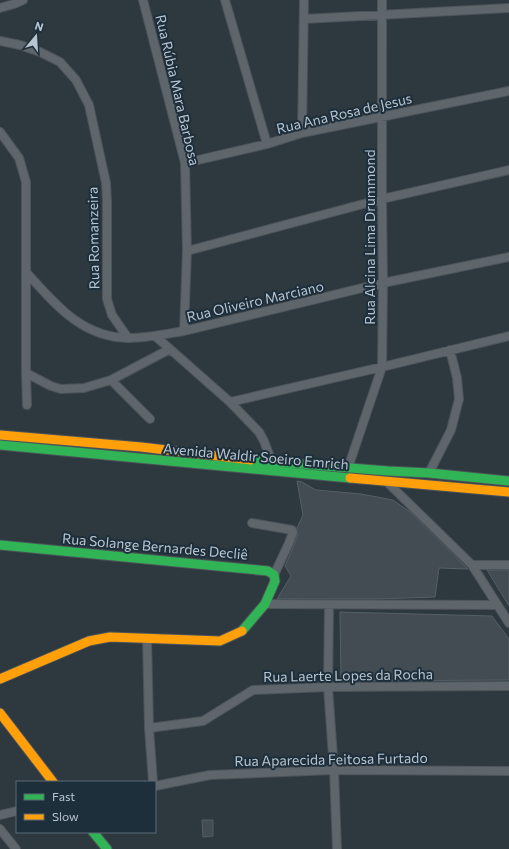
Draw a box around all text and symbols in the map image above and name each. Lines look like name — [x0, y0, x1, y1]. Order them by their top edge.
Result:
street label: Rua Rúbia Mara Barbosa — [152, 13, 204, 167]
north arrow — [16, 16, 56, 56]
text: N — [33, 19, 45, 33]
street label: Rua Ana Rosa de Jesus — [275, 89, 413, 137]
street label: Rua Alcina Lima Drummond — [361, 149, 378, 325]
street label: Rua Romanzeira — [84, 187, 102, 289]
street label: Rua Oliveiro Marciano — [185, 277, 325, 325]
street label: Avenida Waldir Soeiro Emrich — [163, 439, 349, 473]
street label: Rua Solange Bernardes Decliê — [61, 529, 249, 563]
street label: Rua Laerte Lopes da Rocha — [263, 665, 433, 685]
street label: Rua Aparecida Feitosa Furtado — [234, 749, 428, 769]
legend — [16, 781, 156, 833]
text: Fast — [52, 789, 75, 803]
text: Slow — [52, 809, 79, 823]

